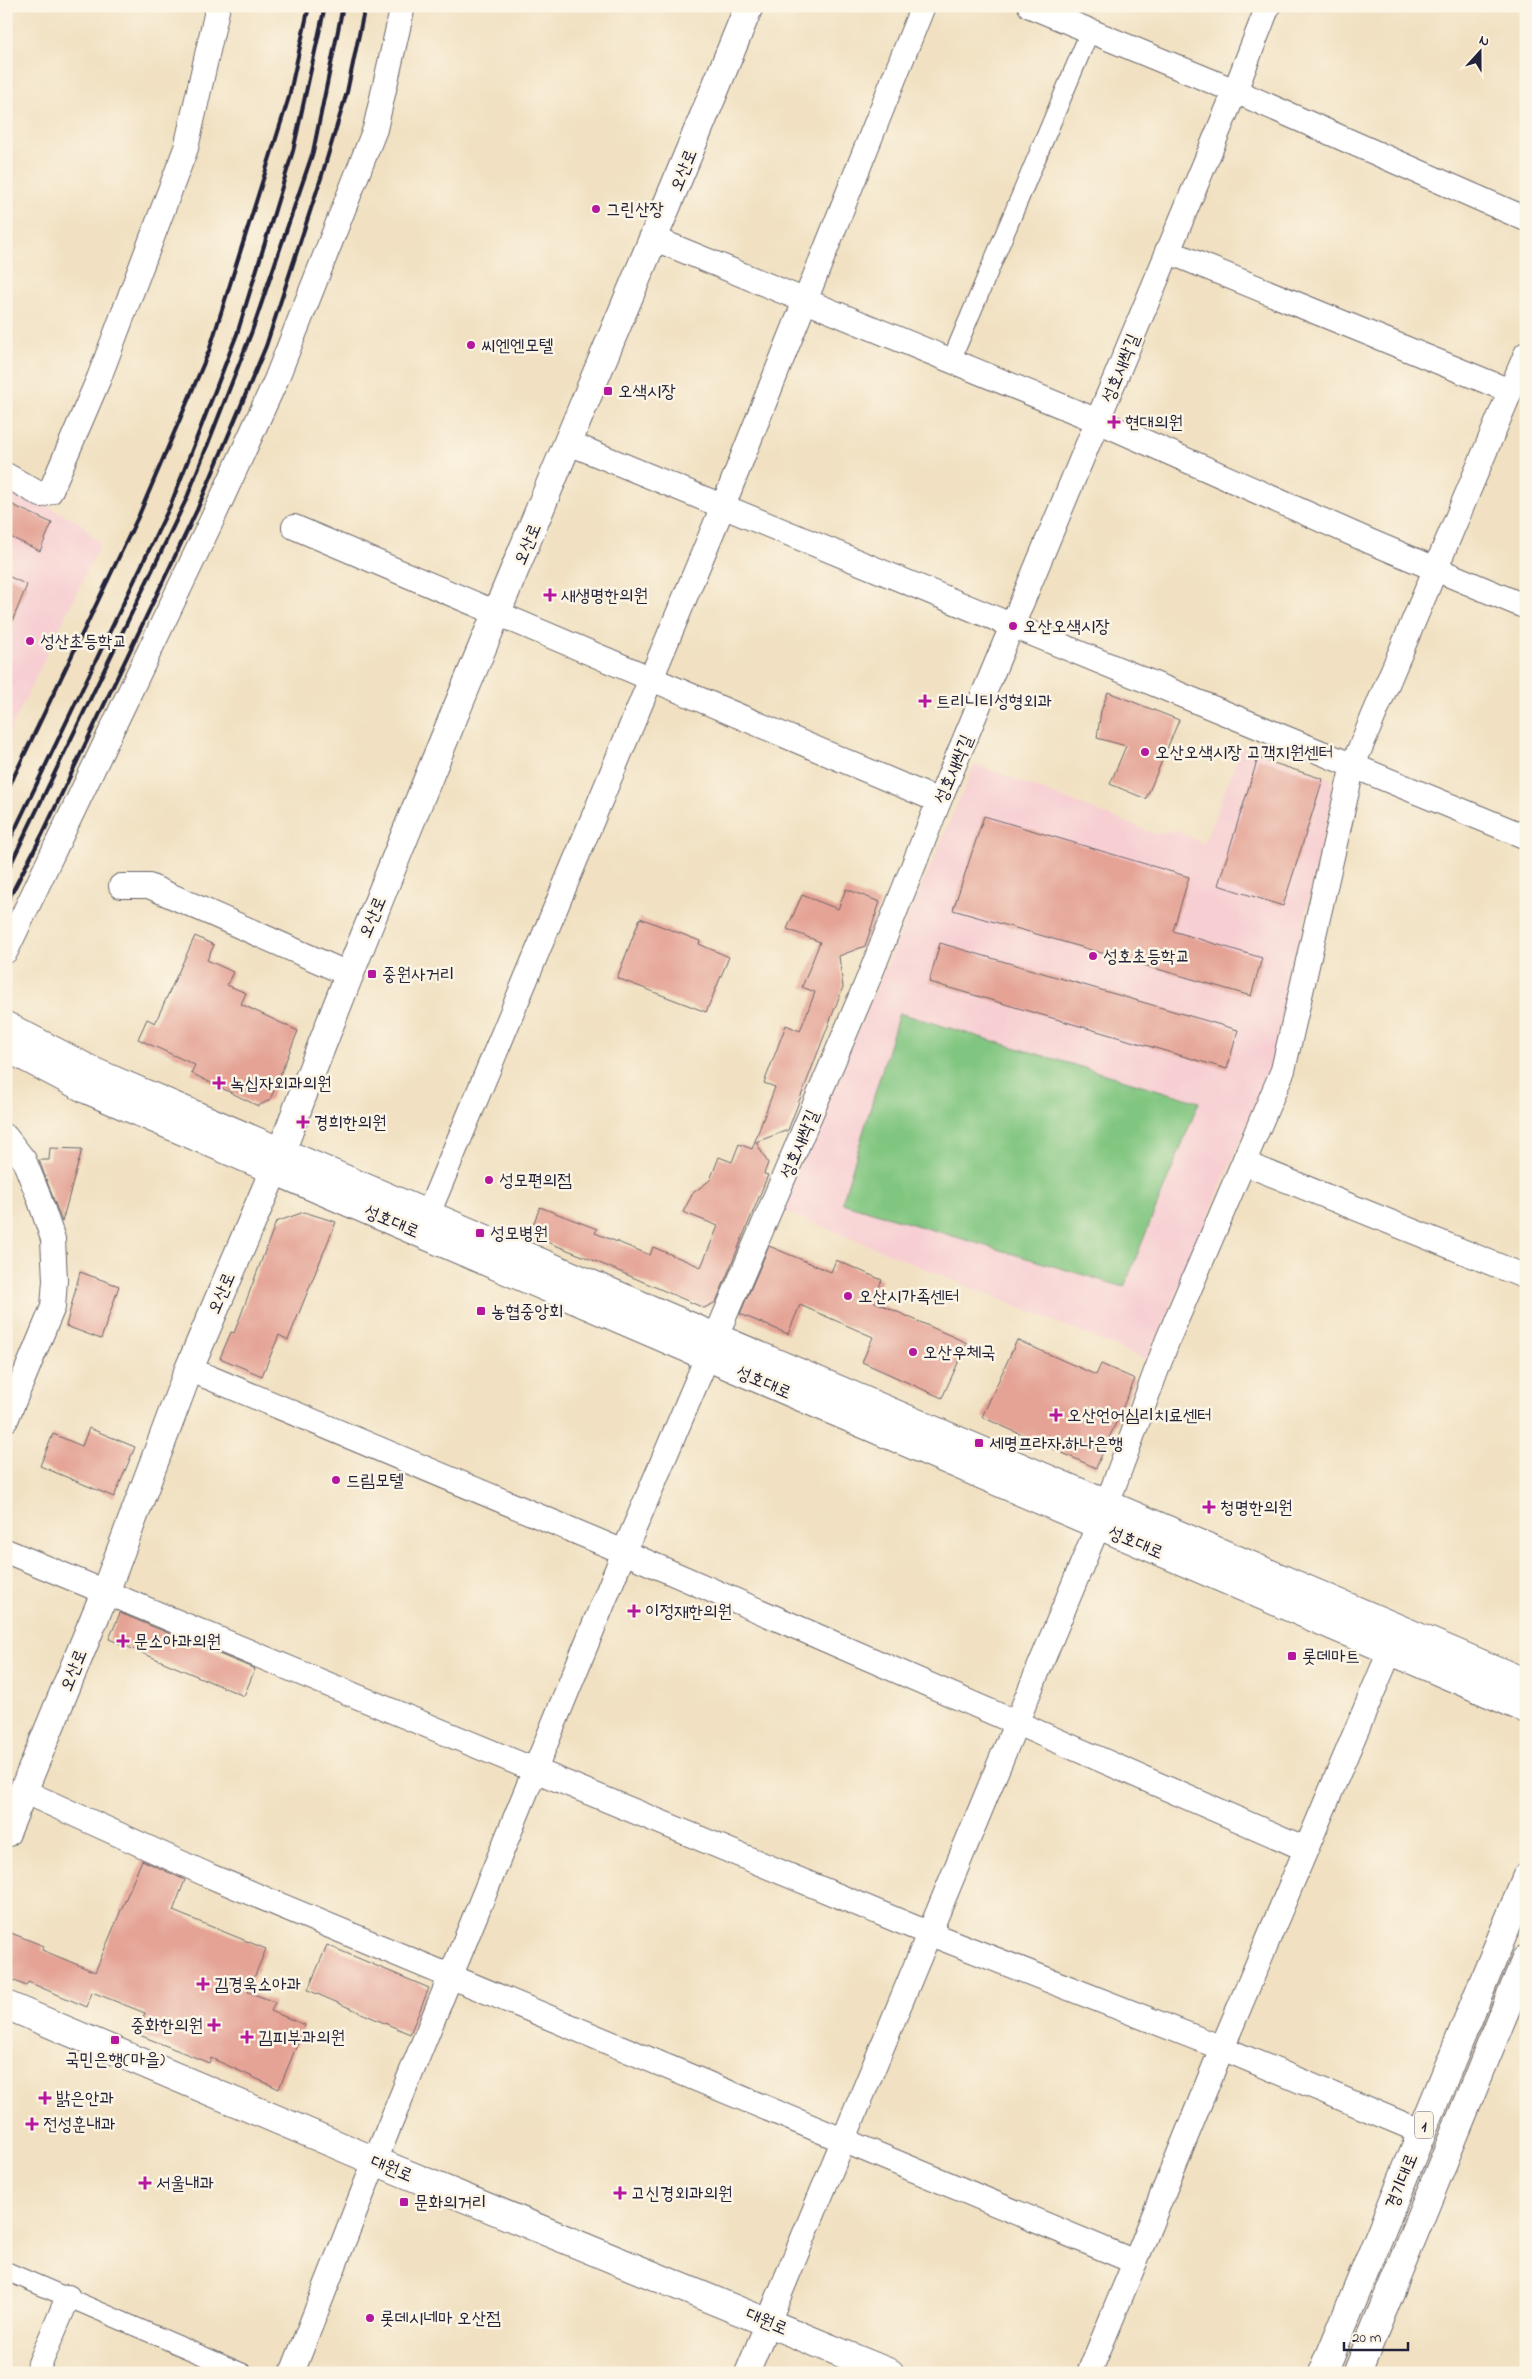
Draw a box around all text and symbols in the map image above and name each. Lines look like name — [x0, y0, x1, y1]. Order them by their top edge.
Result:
north arrow — [1454, 28, 1504, 78]
text: N — [1476, 30, 1492, 53]
street label: 오산로 — [665, 146, 705, 196]
place label: 그린산장 — [606, 198, 664, 224]
marker: 그린산장 — [590, 203, 602, 215]
street label: 성호새싹길 — [1096, 330, 1148, 407]
place label: 씨엔엔모텔 — [481, 334, 553, 360]
marker: 씨엔엔모텔 — [465, 339, 477, 351]
place label: 오색시장 — [618, 380, 676, 406]
marker: 오색시장 — [602, 385, 614, 397]
place label: 현대의원 — [1125, 411, 1183, 437]
marker: 현대의원 — [1107, 415, 1121, 429]
street label: 오산로 — [508, 520, 549, 570]
place label: 새생명한의원 — [561, 584, 648, 610]
marker: 새생명한의원 — [543, 588, 557, 602]
place label: 오산오색시장 — [1023, 615, 1110, 641]
marker: 오산오색시장 — [1007, 620, 1019, 632]
place label: 성산초등학교 — [40, 630, 127, 656]
marker: 성산초등학교 — [24, 635, 36, 647]
place label: 트리니티성형외과 — [936, 690, 1052, 716]
marker: 트리니티성형외과 — [918, 694, 932, 708]
street label: 성호새싹길 — [929, 731, 981, 808]
place label: 오산오색시장 고객지원센터 — [1155, 741, 1333, 767]
marker: 오산오색시장 고객지원센터 — [1139, 746, 1151, 758]
street label: 오산로 — [353, 893, 394, 943]
place label: 성호초등학교 — [1103, 945, 1190, 971]
marker: 성호초등학교 — [1087, 950, 1099, 962]
place label: 중원사거리 — [382, 963, 454, 989]
marker: 중원사거리 — [366, 968, 378, 980]
place label: 녹십자외과의원 — [230, 1072, 331, 1098]
marker: 녹십자외과의원 — [212, 1076, 226, 1090]
street label: 성호새싹길 — [775, 1106, 827, 1183]
place label: 경희한의원 — [314, 1111, 386, 1137]
marker: 경희한의원 — [296, 1115, 310, 1129]
place label: 성모편의점 — [499, 1169, 572, 1195]
marker: 성모편의점 — [483, 1174, 495, 1186]
street label: 성호대로 — [359, 1200, 423, 1246]
place label: 성모병원 — [490, 1222, 548, 1248]
marker: 성모병원 — [474, 1227, 486, 1239]
street label: 오산로 — [202, 1269, 243, 1319]
place label: 오산시가족센터 — [858, 1285, 959, 1311]
marker: 오산시가족센터 — [842, 1290, 854, 1302]
place label: 농협중앙회 — [491, 1300, 563, 1326]
marker: 농협중앙회 — [475, 1305, 487, 1317]
place label: 오산우체국 — [923, 1341, 995, 1367]
marker: 오산우체국 — [907, 1346, 919, 1358]
street label: 성호대로 — [731, 1361, 795, 1407]
place label: 오산언어심리치료센터 — [1067, 1404, 1212, 1430]
marker: 오산언어심리치료센터 — [1049, 1408, 1063, 1422]
place label: 세명프라자.하나은행 — [989, 1432, 1123, 1458]
marker: 세명프라자.하나은행 — [973, 1437, 985, 1449]
place label: 드림모텔 — [346, 1469, 404, 1495]
marker: 드림모텔 — [330, 1474, 342, 1486]
place label: 청명한의원 — [1220, 1496, 1292, 1522]
marker: 청명한의원 — [1202, 1500, 1216, 1514]
street label: 성호대로 — [1103, 1521, 1167, 1567]
place label: 이정재한의원 — [645, 1600, 732, 1626]
marker: 이정재한의원 — [627, 1604, 641, 1618]
place label: 문소아과의원 — [134, 1630, 221, 1656]
marker: 문소아과의원 — [116, 1634, 130, 1648]
place label: 롯데마트 — [1302, 1645, 1360, 1671]
street label: 오산로 — [55, 1646, 95, 1696]
marker: 롯데마트 — [1286, 1650, 1298, 1662]
place label: 김경욱소아과 — [214, 1973, 301, 1999]
marker: 김경욱소아과 — [196, 1977, 210, 1991]
place label: 중화한의원 — [131, 2014, 203, 2040]
marker: 중화한의원 — [207, 2018, 221, 2032]
place label: 김피부과의원 — [258, 2026, 345, 2052]
marker: 김피부과의원 — [240, 2030, 254, 2044]
marker: 국민은행(마을) — [109, 2034, 121, 2046]
place label: 국민은행(마을) — [65, 2048, 165, 2074]
place label: 밝은안과 — [56, 2087, 114, 2113]
marker: 밝은안과 — [38, 2091, 52, 2105]
road number: 1 — [1415, 2112, 1433, 2138]
place label: 전성훈내과 — [43, 2113, 115, 2139]
marker: 전성훈내과 — [25, 2117, 39, 2131]
street label: 대원로 — [366, 2150, 416, 2190]
street label: 경기대로 — [1380, 2150, 1426, 2213]
place label: 서울내과 — [156, 2172, 214, 2198]
marker: 서울내과 — [138, 2176, 152, 2190]
place label: 고신경외과의원 — [631, 2182, 732, 2208]
marker: 고신경외과의원 — [613, 2186, 627, 2200]
place label: 문화의거리 — [414, 2191, 486, 2217]
marker: 문화의거리 — [398, 2196, 410, 2208]
street label: 대원로 — [741, 2302, 791, 2343]
place label: 롯데시네마 오산점 — [380, 2307, 501, 2333]
marker: 롯데시네마 오산점 — [364, 2312, 376, 2324]
scale bar — [1344, 2319, 1408, 2351]
text: 20 m — [1352, 2327, 1382, 2349]

